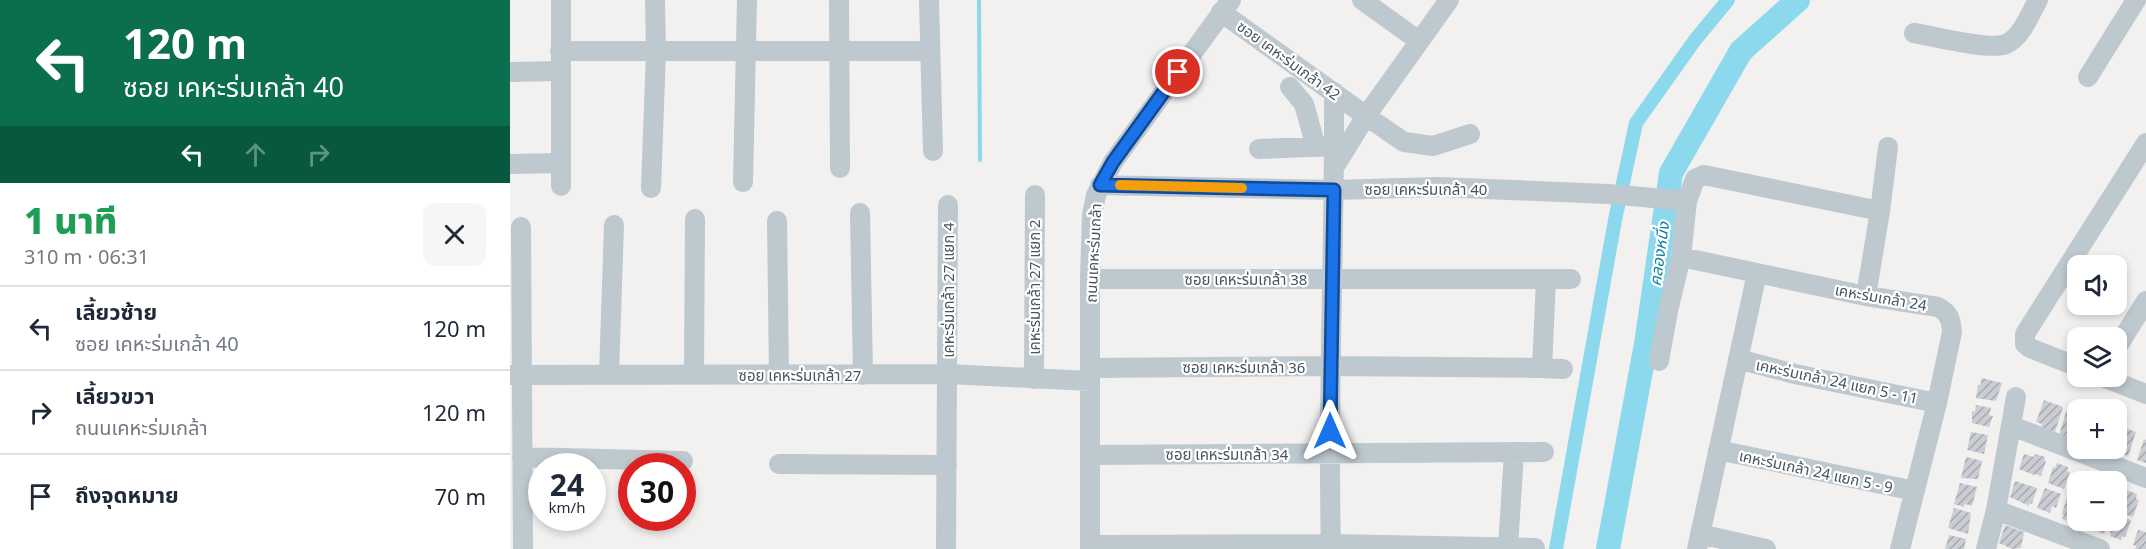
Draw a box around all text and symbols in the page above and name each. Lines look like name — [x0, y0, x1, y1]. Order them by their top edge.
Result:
text: 120 m — [123, 14, 247, 71]
street label: ซอย เคหะร่มเกล้า 42 — [1233, 16, 1345, 104]
icon: left — [24, 24, 102, 102]
pin — [1152, 46, 1203, 97]
icon: arrive — [1161, 55, 1194, 88]
text: ซอย เคหะร่มเกล้า 40 — [123, 68, 344, 105]
icon: left — [176, 138, 209, 171]
icon: ahead — [239, 138, 272, 171]
icon: right — [302, 138, 335, 171]
street label: ซอย เคหะร่มเกล้า 40 — [1365, 179, 1487, 199]
text: 1 นาที — [24, 196, 117, 245]
button: close — [423, 203, 486, 266]
street label: ถนนเคหะร่มเกล้า — [1080, 203, 1106, 303]
street label: เคหะร่มเกล้า 27 แยก 2 — [1024, 219, 1044, 355]
water label: คลองหนึ่ง — [1644, 219, 1675, 287]
street label: เคหะร่มเกล้า 27 แยก 4 — [938, 222, 958, 358]
text: 310 m · 06:31 — [24, 243, 149, 270]
map controls — [2067, 255, 2127, 531]
button: sound — [2067, 255, 2127, 315]
street label: ซอย เคหะร่มเกล้า 38 — [1185, 269, 1307, 289]
street label: เคหะร่มเกล้า 24 — [1833, 279, 1929, 315]
text: เลี้ยวซ้าย — [75, 296, 157, 326]
icon: left — [24, 312, 57, 345]
text: 120 m — [422, 313, 486, 343]
button: layers — [2067, 327, 2127, 387]
text: ซอย เคหะร่มเกล้า 40 — [75, 330, 239, 357]
street label: เคหะร่มเกล้า 24 แยก 5 - 11 — [1754, 354, 1920, 408]
street label: ซอย เคหะร่มเกล้า 36 — [1183, 357, 1305, 377]
street label: ซอย เคหะร่มเกล้า 27 — [739, 365, 861, 385]
text: เลี้ยวขวา — [75, 380, 155, 410]
icon: right — [24, 396, 57, 429]
text: 120 m — [422, 397, 486, 427]
position arrow — [1298, 399, 1362, 463]
button: + — [2067, 399, 2127, 459]
text: ถนนเคหะร่มเกล้า — [75, 414, 208, 441]
street label: ซอย เคหะร่มเกล้า 34 — [1166, 444, 1289, 464]
street label: เคหะร่มเกล้า 24 แยก 5 - 9 — [1737, 445, 1895, 497]
speed limit sign: 30 — [618, 453, 696, 531]
text: 24 — [550, 464, 584, 505]
button: − — [2067, 471, 2127, 531]
text: ถึงจุดหมาย — [75, 479, 179, 509]
icon: arrive — [24, 480, 57, 513]
text: 70 m — [435, 481, 486, 511]
text: km/h — [549, 497, 585, 517]

